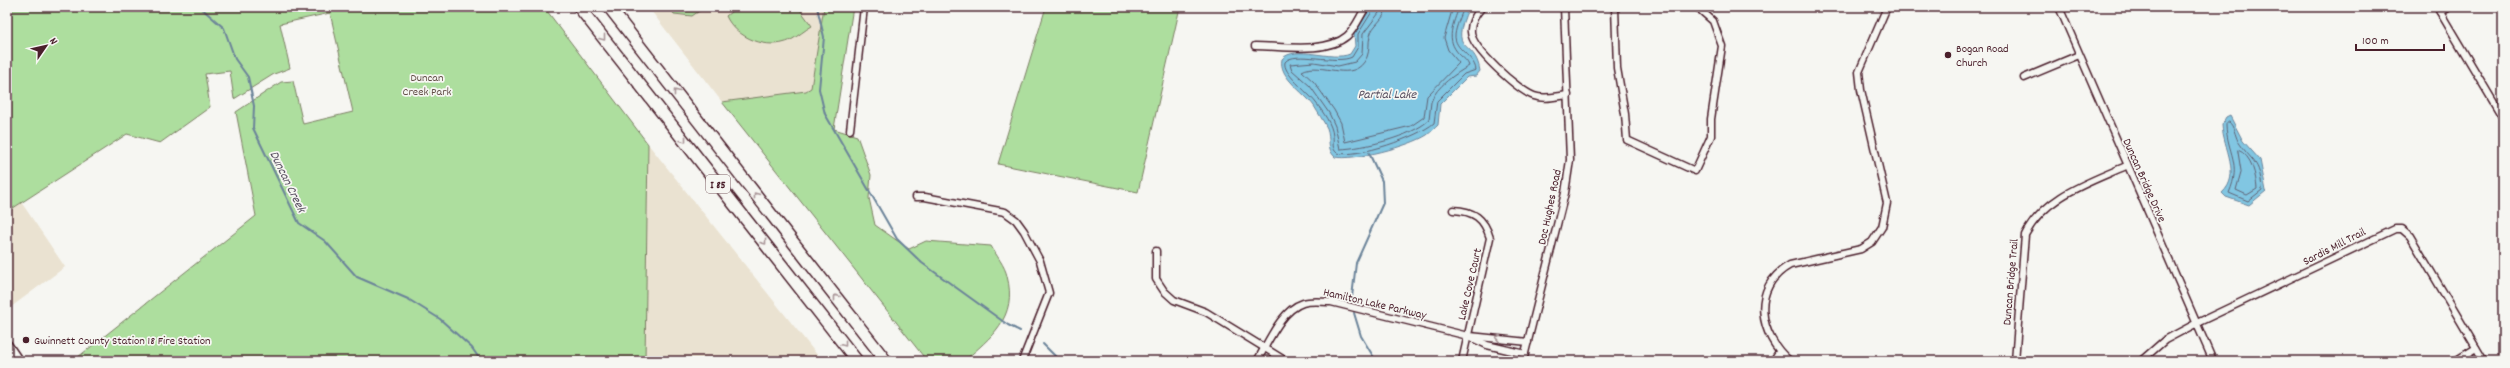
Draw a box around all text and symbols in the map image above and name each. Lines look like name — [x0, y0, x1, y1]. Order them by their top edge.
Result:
north arrow — [26, 26, 66, 66]
scale bar — [2356, 26, 2444, 52]
one-way arrow — [599, 33, 606, 40]
text: 100 m — [2362, 33, 2389, 50]
text: N — [44, 35, 61, 49]
place label: Bogan Road Church — [1956, 41, 2009, 72]
marker: Bogan Road Church — [1943, 50, 1953, 60]
park label: Duncan Creek Park — [402, 70, 452, 101]
water label: Partial Lake — [1358, 86, 1418, 105]
one-way arrow — [674, 90, 681, 97]
one-way arrow — [679, 135, 686, 142]
street label: Duncan Bridge Drive — [2118, 136, 2170, 225]
water label: Duncan Creek — [264, 148, 311, 218]
street label: Doc Hughes Road — [1534, 168, 1567, 247]
road number: I 85 — [706, 175, 730, 193]
one-way arrow — [754, 192, 761, 199]
street label: Sardis Mill Trail — [2300, 224, 2369, 270]
one-way arrow — [759, 238, 766, 245]
street label: Duncan Bridge Trail — [1999, 238, 2024, 326]
street label: Lake Cove Court — [1454, 246, 1487, 322]
street label: Hamilton Lake Parkway — [1321, 284, 1429, 325]
one-way arrow — [834, 295, 841, 302]
place label: Gwinnett County Station 18 Fire Station — [34, 333, 211, 350]
marker: Gwinnett County Station 18 Fire Station — [21, 335, 31, 345]
one-way arrow — [1495, 335, 1501, 343]
one-way arrow — [840, 340, 847, 347]

